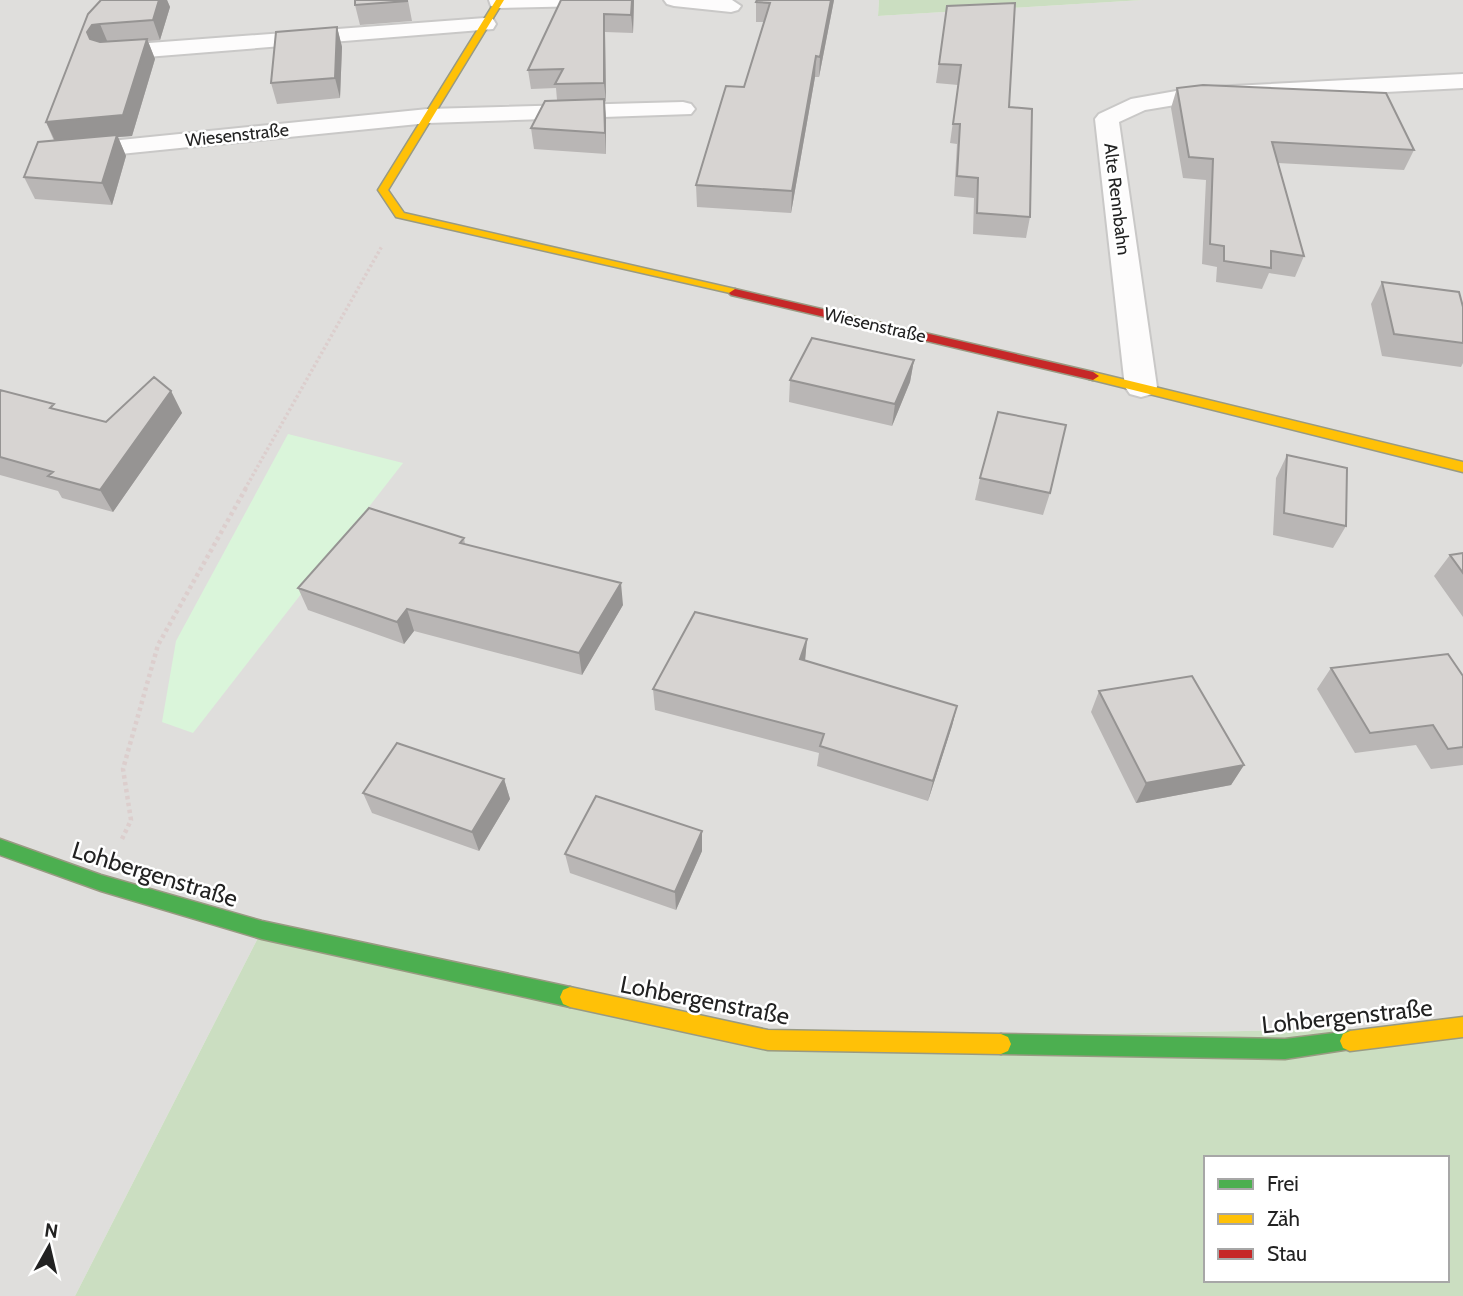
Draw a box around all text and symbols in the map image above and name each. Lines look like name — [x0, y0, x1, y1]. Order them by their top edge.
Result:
street label: Wiesenstraße — [184, 119, 290, 151]
street label: Alte Rennbahn — [1099, 142, 1135, 256]
street label: Wiesenstraße — [822, 303, 928, 347]
street label: Lohbergenstraße — [69, 835, 241, 913]
street label: Lohbergenstraße — [618, 969, 792, 1031]
street label: Lohbergenstraße — [1260, 993, 1434, 1039]
legend — [1204, 1156, 1449, 1282]
text: Frei — [1267, 1171, 1299, 1196]
text: Zäh — [1267, 1206, 1300, 1231]
north arrow — [14, 1212, 84, 1282]
text: N — [43, 1218, 60, 1243]
text: Stau — [1267, 1241, 1307, 1266]

